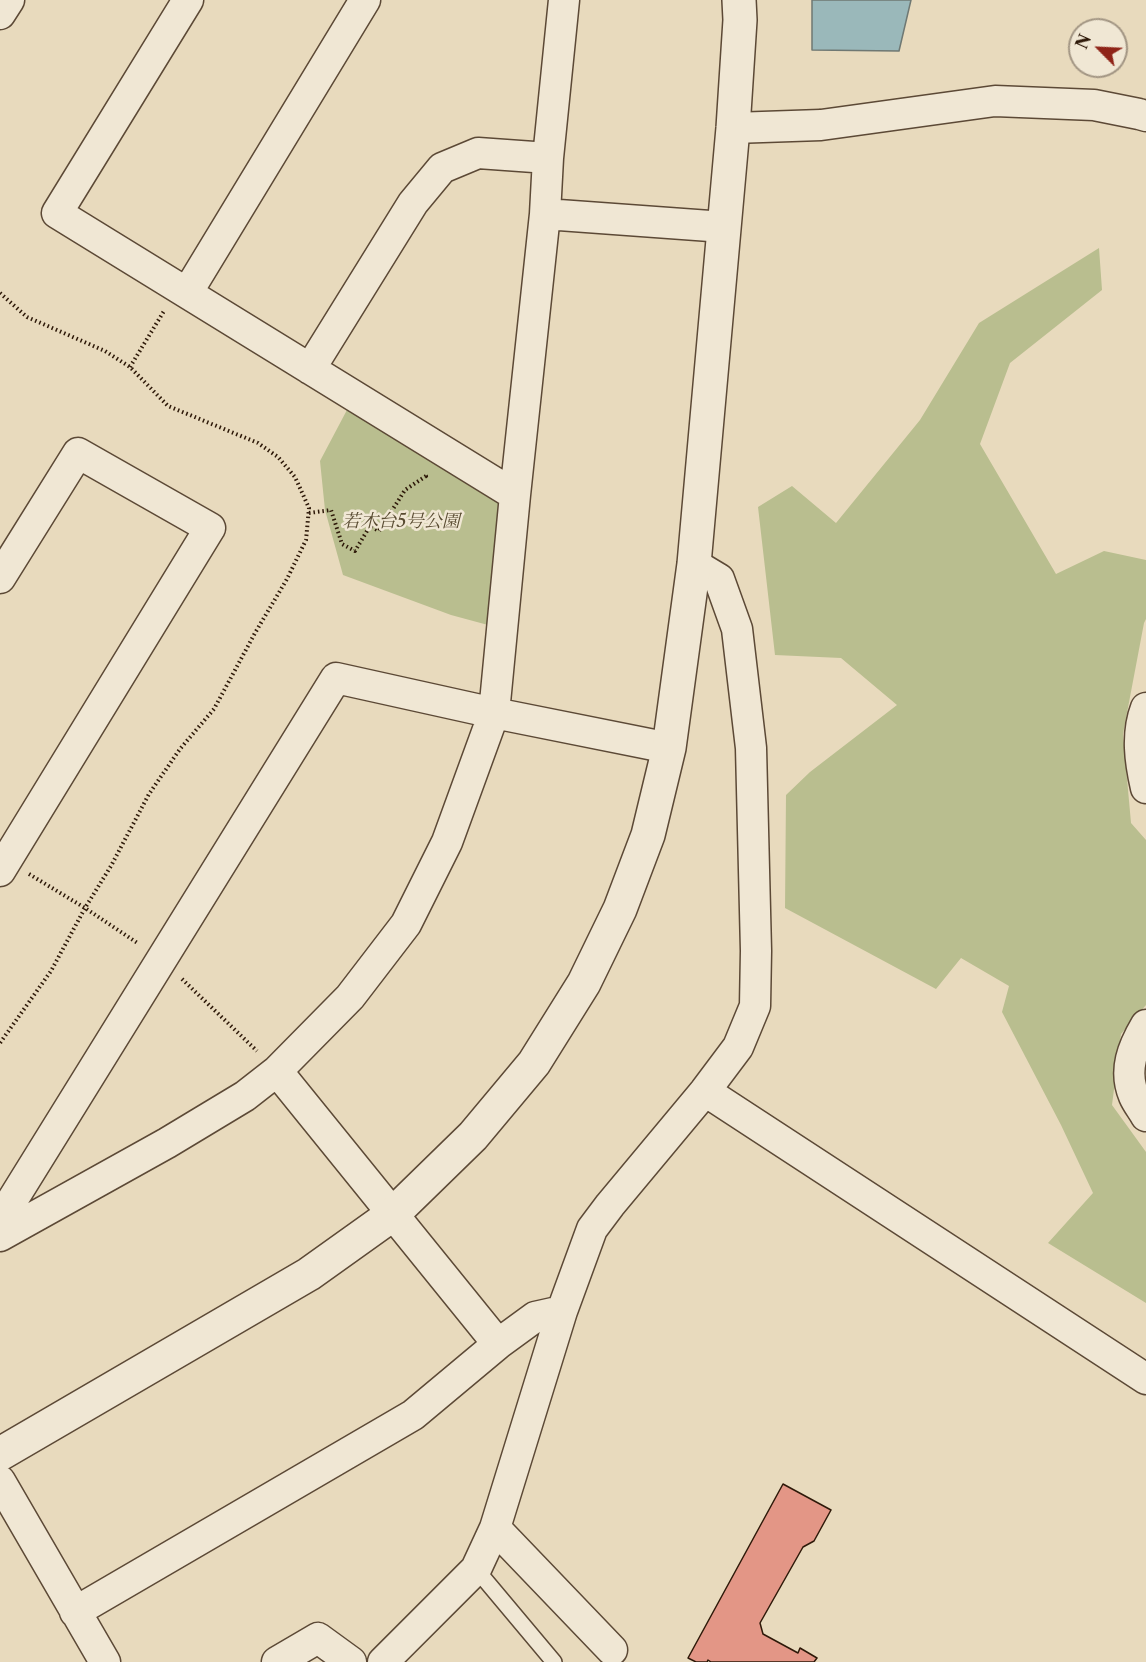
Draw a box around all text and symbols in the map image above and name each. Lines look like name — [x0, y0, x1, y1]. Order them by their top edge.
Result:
north arrow — [1068, 18, 1128, 78]
text: N — [1071, 31, 1095, 52]
park label: 若木台5号公園 — [342, 511, 460, 533]

